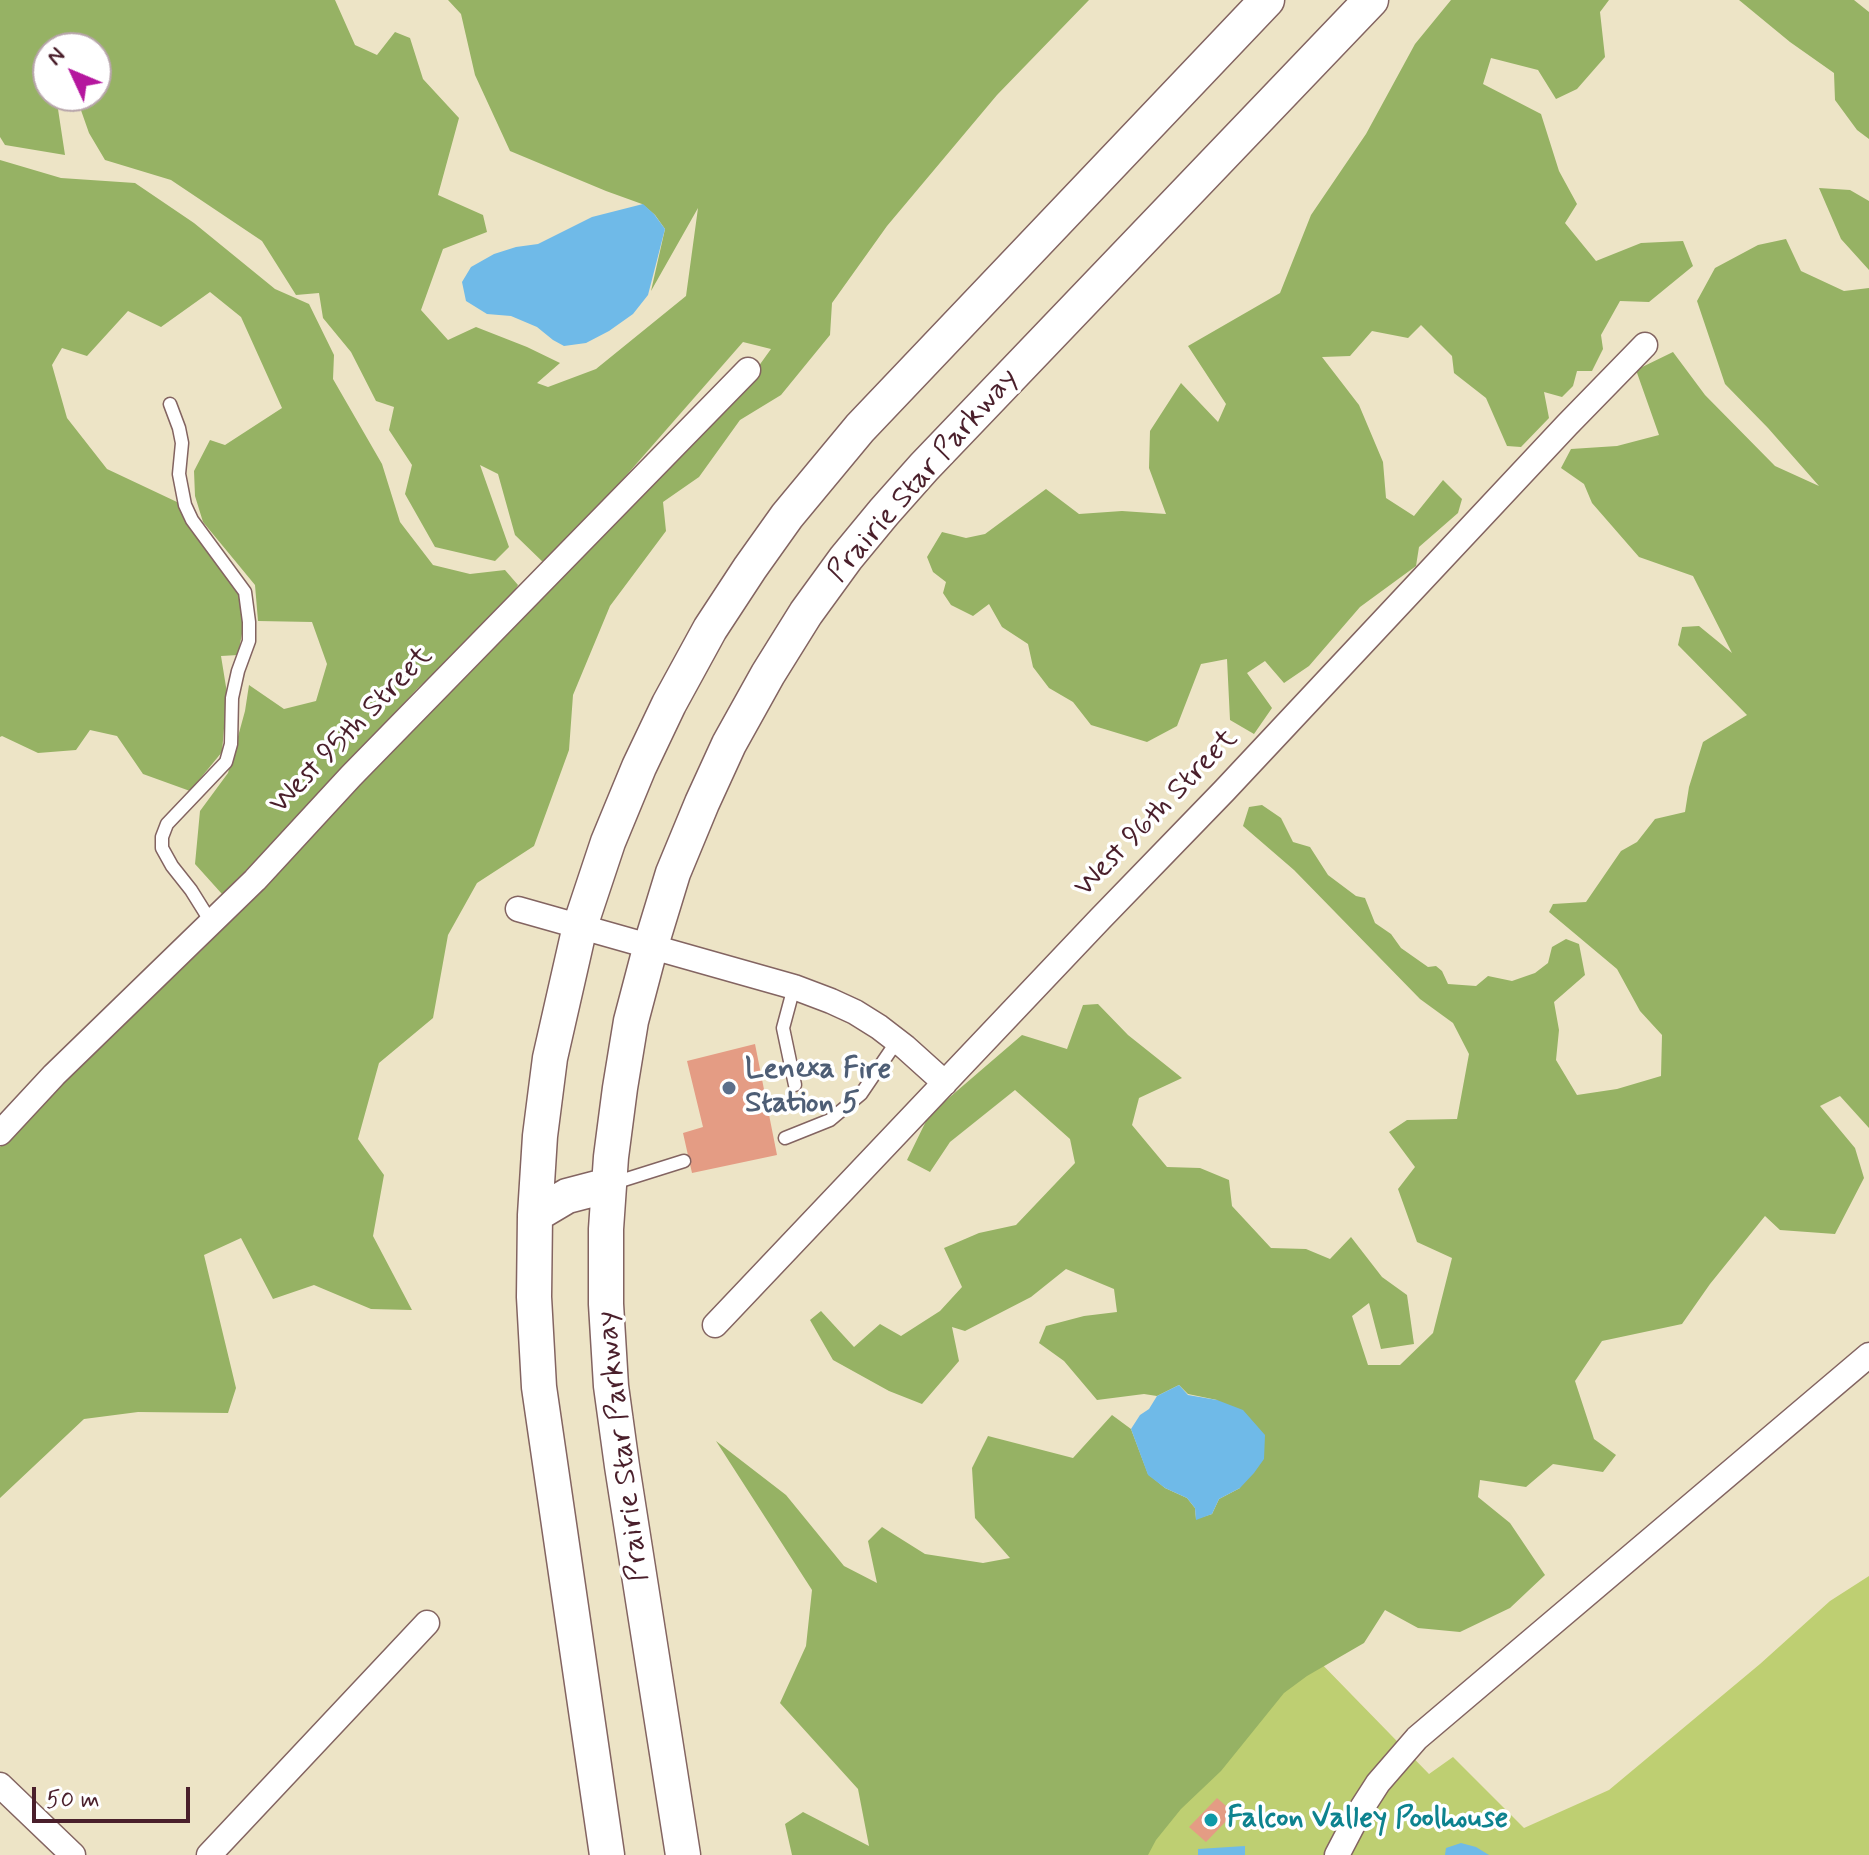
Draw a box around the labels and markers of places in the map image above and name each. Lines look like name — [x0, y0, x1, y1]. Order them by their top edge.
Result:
place label: Lenexa Fire Station 5 — [745, 1053, 891, 1124]
marker: Lenexa Fire Station 5 — [720, 1079, 738, 1097]
place label: Falcon Valley Poolhouse — [1227, 1802, 1508, 1838]
marker: Falcon Valley Poolhouse — [1202, 1811, 1220, 1829]

